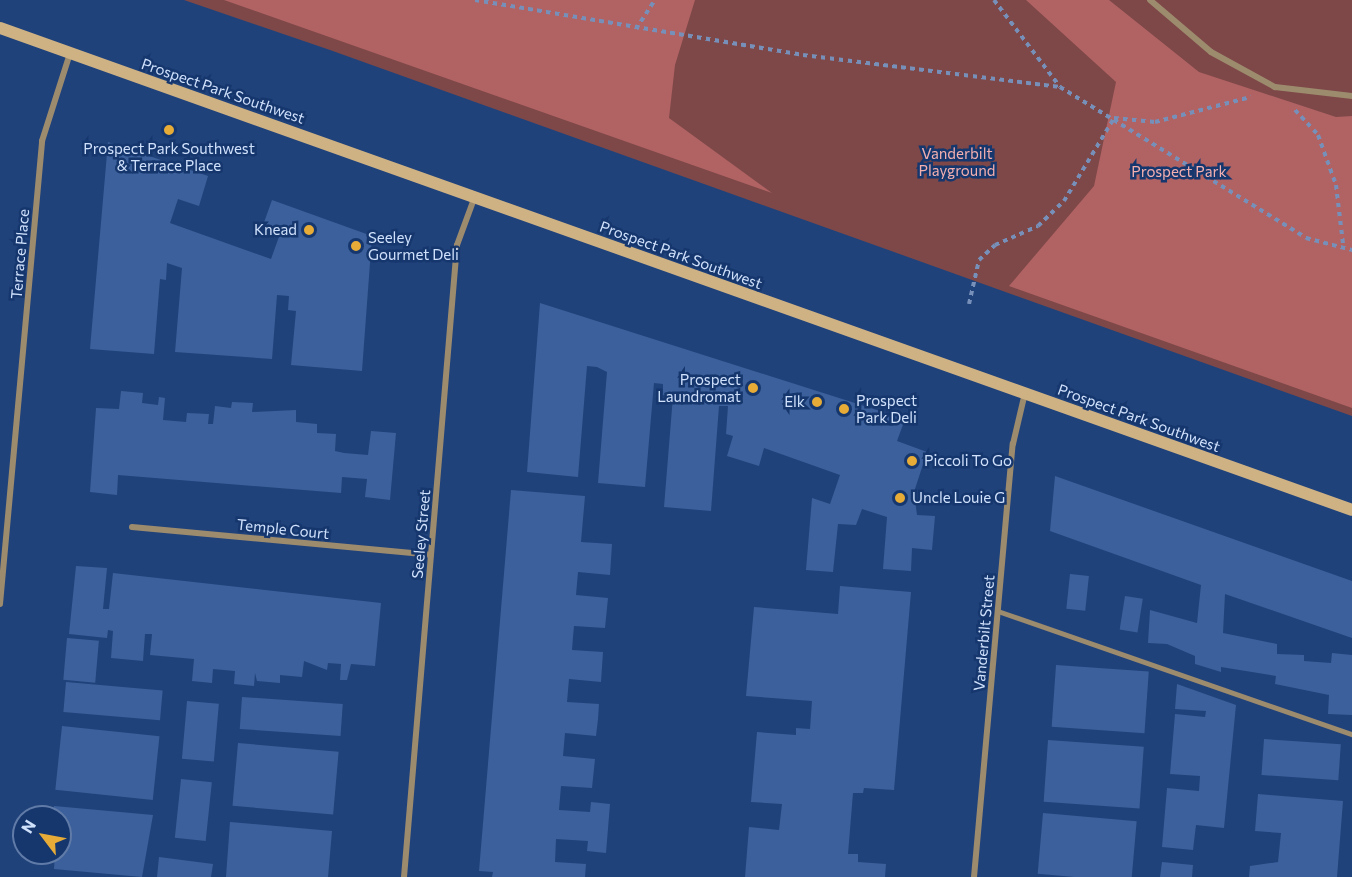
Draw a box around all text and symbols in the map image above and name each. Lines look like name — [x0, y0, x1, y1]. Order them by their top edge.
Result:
street label: Prospect Park Southwest — [139, 55, 307, 127]
marker: Prospect Park Southwest & Terrace Place — [162, 123, 176, 137]
place label: Prospect Park Southwest & Terrace Place — [83, 139, 255, 174]
park label: Vanderbilt Playground — [919, 144, 995, 179]
park label: Prospect Park — [1131, 163, 1227, 181]
street label: Terrace Place — [7, 208, 33, 300]
street label: Prospect Park Southwest — [597, 217, 765, 293]
place label: Knead — [254, 221, 297, 239]
marker: Knead — [302, 223, 316, 237]
place label: Seeley Gourmet Deli — [368, 228, 459, 263]
marker: Seeley Gourmet Deli — [349, 239, 363, 253]
place label: Prospect Laundromat — [657, 370, 741, 405]
street label: Prospect Park Southwest — [1055, 380, 1223, 456]
marker: Prospect Laundromat — [746, 381, 760, 395]
place label: Prospect Park Deli — [856, 391, 917, 426]
place label: Elk — [784, 393, 805, 411]
marker: Elk — [810, 395, 824, 409]
marker: Prospect Park Deli — [837, 402, 851, 416]
place label: Piccoli To Go — [924, 452, 1012, 470]
marker: Piccoli To Go — [905, 454, 919, 468]
street label: Seeley Street — [408, 489, 434, 579]
place label: Uncle Louie G — [912, 489, 1005, 507]
marker: Uncle Louie G — [893, 491, 907, 505]
street label: Temple Court — [236, 515, 330, 543]
street label: Vanderbilt Street — [970, 574, 998, 692]
north arrow — [12, 805, 72, 865]
text: N — [17, 816, 39, 836]

